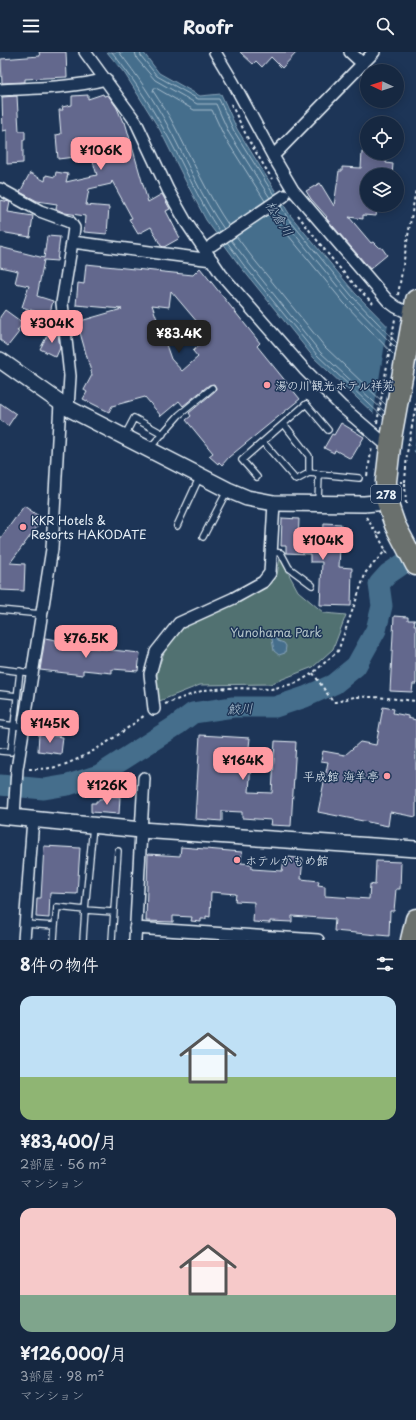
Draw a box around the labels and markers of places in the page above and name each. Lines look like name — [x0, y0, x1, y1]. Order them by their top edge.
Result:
pin: ¥106K — [73, 137, 129, 171]
pin: ¥304K — [24, 310, 80, 344]
pin: ¥83.4K — [146, 320, 212, 354]
place label: 湯の川観光ホテル祥苑 — [275, 376, 395, 394]
marker: 湯の川観光ホテル祥苑 — [262, 380, 272, 390]
place label: KKR Hotels & Resorts HAKODATE — [31, 511, 147, 543]
marker: KKR Hotels & Resorts HAKODATE — [18, 522, 28, 532]
pin: ¥104K — [295, 527, 351, 561]
pin: ¥76.5K — [53, 625, 119, 659]
pin: ¥145K — [22, 710, 78, 744]
pin: ¥164K — [215, 747, 271, 781]
place label: 平成館 海羊亭 — [303, 767, 379, 785]
marker: 平成館 海羊亭 — [382, 771, 392, 781]
pin: ¥126K — [79, 772, 135, 806]
place label: ホテルかもめ館 — [245, 851, 329, 869]
marker: ホテルかもめ館 — [232, 855, 242, 865]

